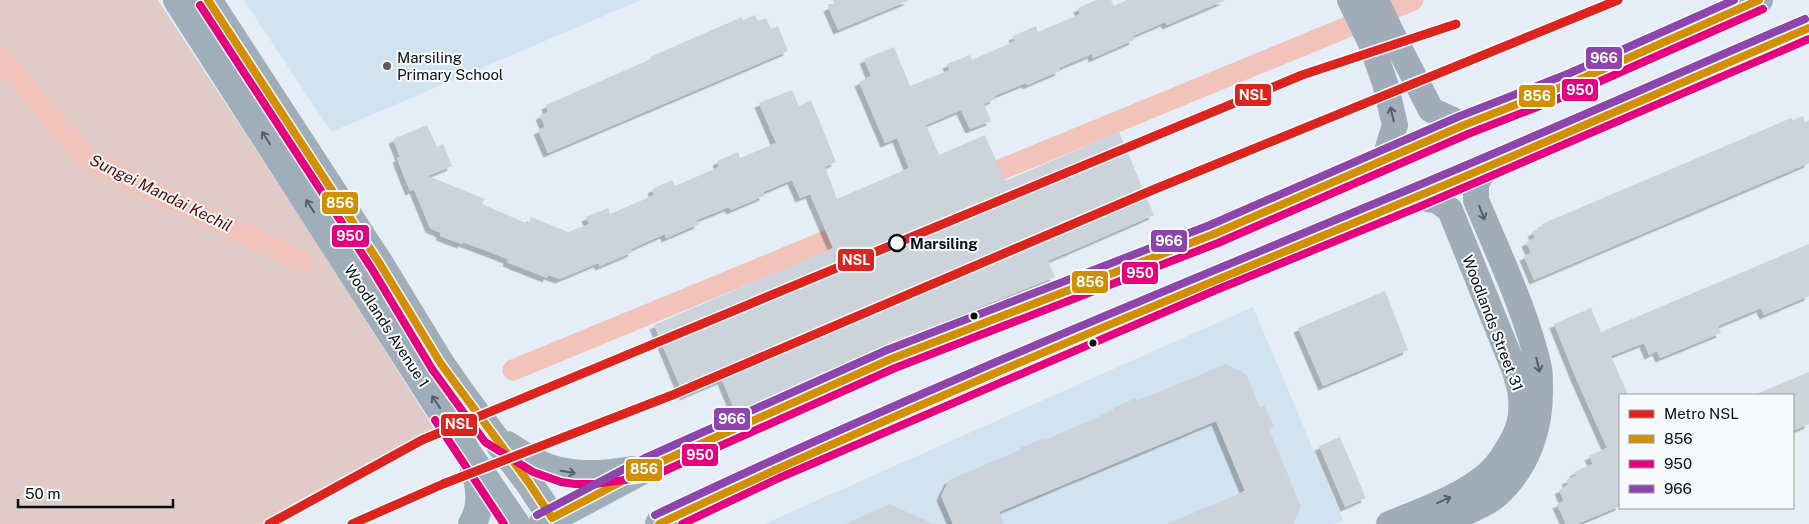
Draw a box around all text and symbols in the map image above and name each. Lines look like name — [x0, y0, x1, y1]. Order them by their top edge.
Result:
line badge: 966 — [1585, 46, 1623, 70]
place label: Marsiling Primary School — [397, 49, 503, 83]
text: 966 — [1590, 50, 1618, 66]
marker: Marsiling Primary School — [381, 60, 393, 72]
line badge: 950 — [1561, 78, 1599, 102]
text: 950 — [1566, 82, 1594, 98]
line badge: NSL — [1234, 83, 1272, 107]
line badge: 856 — [1518, 84, 1556, 108]
text: NSL — [1239, 87, 1267, 103]
text: 856 — [1523, 88, 1551, 104]
one-way arrow — [1387, 107, 1396, 123]
one-way arrow — [261, 131, 271, 145]
water label: Sungei Mandai Kechil — [87, 150, 235, 236]
line badge: 856 — [321, 191, 359, 215]
text: 856 — [326, 195, 354, 211]
one-way arrow — [305, 200, 315, 214]
one-way arrow — [1477, 205, 1487, 220]
line badge: 950 — [331, 224, 370, 248]
text: 950 — [336, 228, 364, 244]
line badge: 966 — [1150, 229, 1188, 253]
text: 966 — [1155, 233, 1183, 249]
marker: Marsiling — [888, 234, 906, 252]
place label: Marsiling — [910, 235, 978, 252]
line badge: NSL — [837, 248, 875, 272]
text: NSL — [842, 252, 870, 268]
street label: Woodlands Street 31 — [1459, 253, 1527, 393]
line badge: 950 — [1121, 261, 1159, 285]
street label: Woodlands Avenue 1 — [341, 262, 433, 390]
text: 950 — [1126, 265, 1154, 281]
line badge: 856 — [1071, 270, 1109, 294]
text: 856 — [1076, 274, 1104, 290]
unlabelled marker — [969, 311, 979, 321]
unlabelled marker — [1088, 338, 1098, 348]
one-way arrow — [1534, 357, 1543, 373]
legend — [1619, 394, 1794, 509]
one-way arrow — [430, 396, 440, 410]
text: Metro NSL — [1664, 405, 1739, 422]
line badge: 966 — [713, 407, 751, 431]
text: 966 — [718, 411, 746, 427]
line badge: NSL — [440, 413, 478, 437]
text: NSL — [445, 416, 473, 432]
text: 856 — [1664, 430, 1693, 447]
line badge: 950 — [681, 443, 719, 467]
text: 950 — [686, 447, 714, 463]
text: 950 — [1664, 455, 1692, 472]
line badge: 856 — [625, 458, 663, 482]
text: 856 — [630, 461, 658, 477]
one-way arrow — [559, 468, 575, 478]
scale bar — [18, 476, 172, 508]
text: 966 — [1664, 480, 1692, 497]
text: 50 m — [25, 485, 60, 502]
one-way arrow — [1436, 494, 1451, 504]

